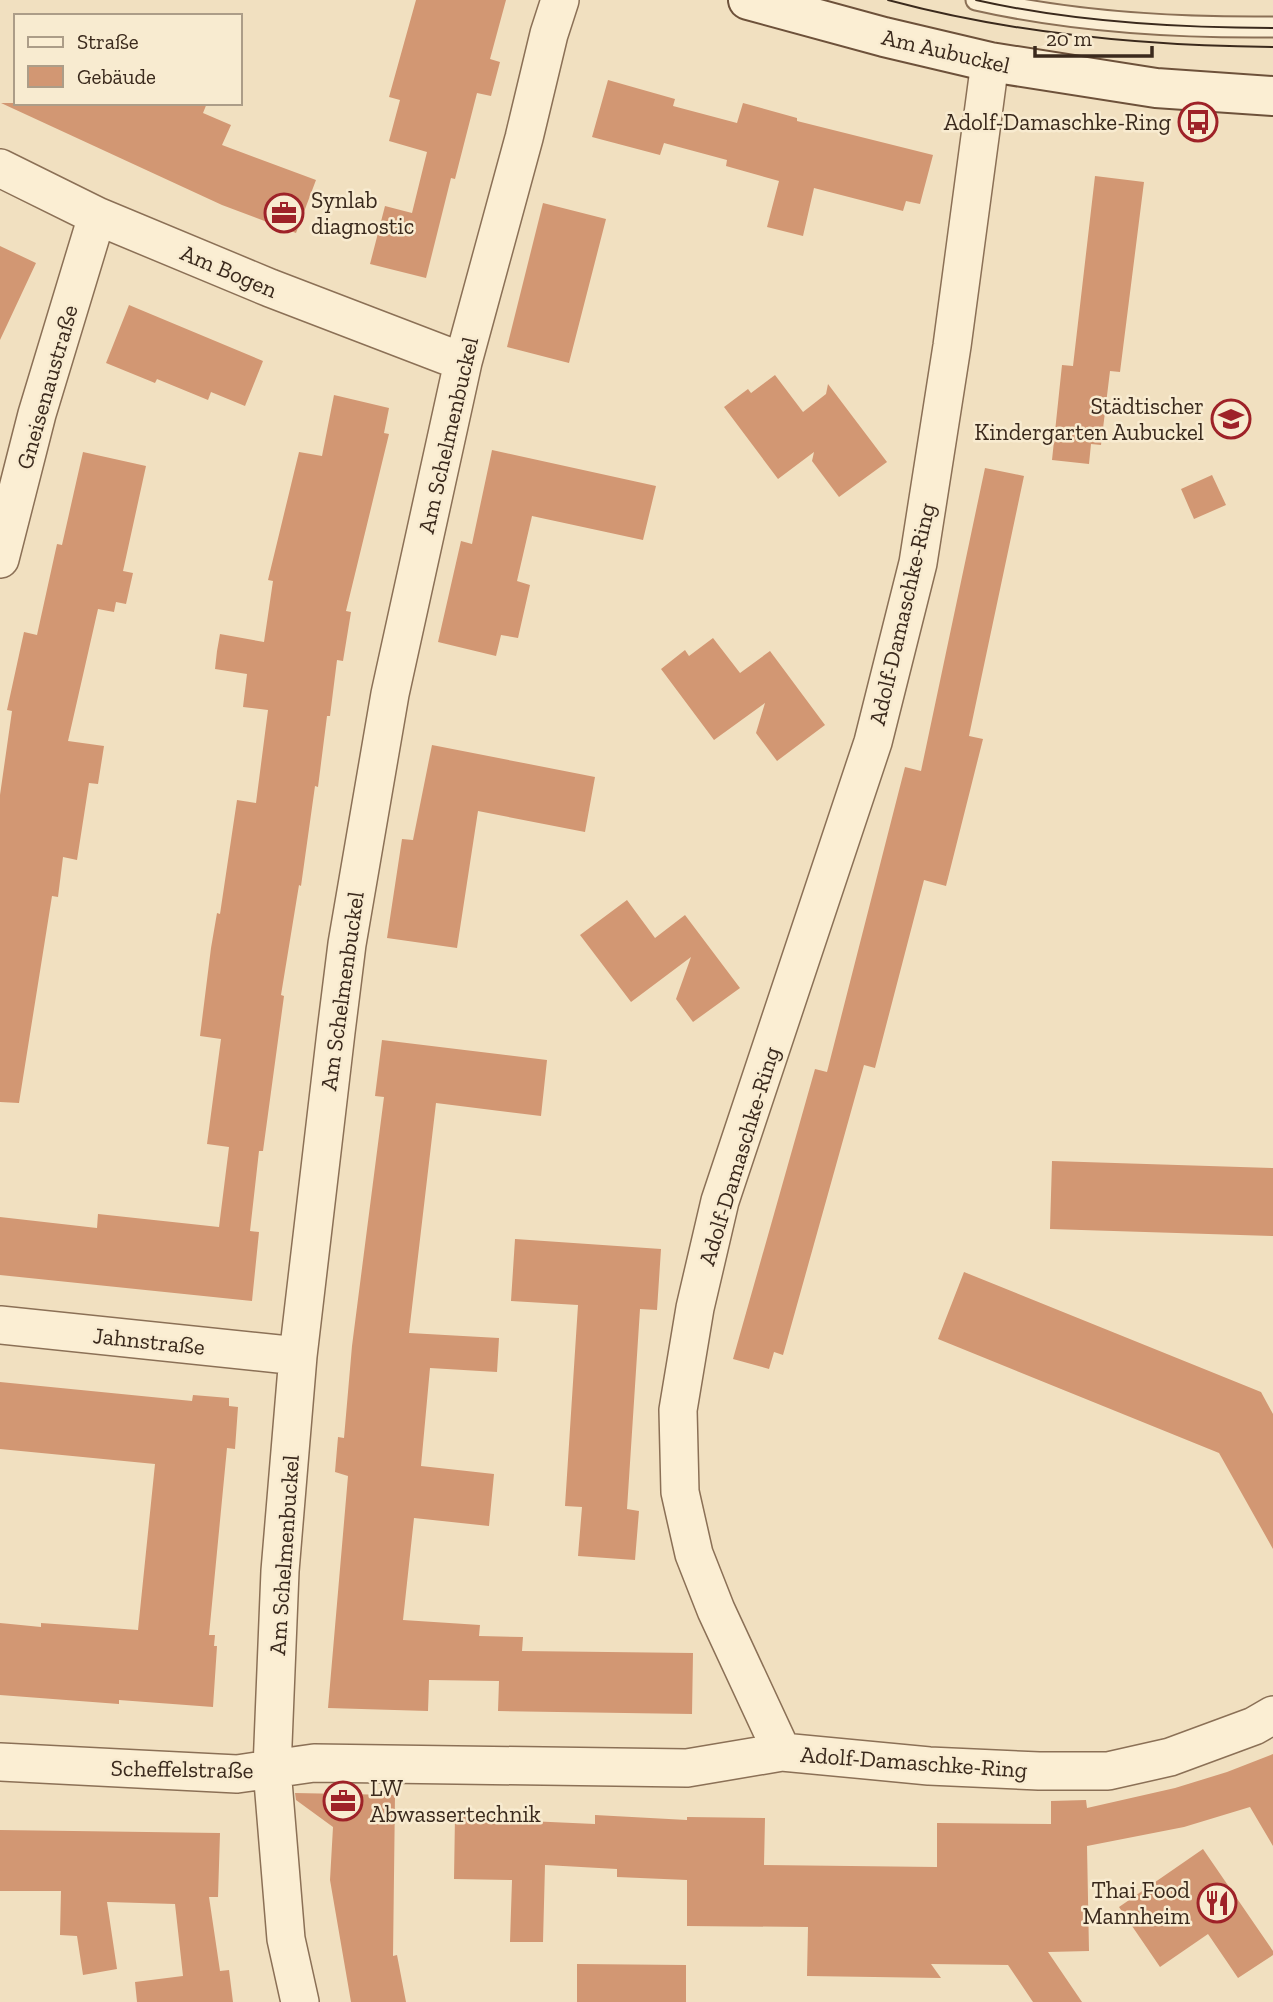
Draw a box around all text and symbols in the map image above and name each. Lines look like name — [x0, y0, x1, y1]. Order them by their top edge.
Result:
legend — [14, 14, 242, 105]
scale bar — [1035, 14, 1152, 58]
street label: Am Aubuckel — [879, 23, 1013, 79]
text: 20 m — [1046, 26, 1092, 51]
text: Straße — [77, 29, 139, 54]
text: Gebäude — [77, 64, 156, 89]
bus stop icon: Adolf-Damaschke-Ring — [1177, 101, 1219, 143]
place label: Adolf-Damaschke-Ring — [944, 108, 1171, 136]
place label: Synlab diagnostic — [311, 186, 414, 240]
office icon: Synlab diagnostic — [263, 192, 305, 234]
street label: Am Bogen — [176, 238, 282, 304]
street label: Gneisenaustraße — [10, 302, 84, 472]
street label: Am Schelmenbuckel — [412, 334, 484, 536]
place label: Städtischer Kindergarten Aubuckel — [974, 392, 1204, 446]
school or university icon: Städtischer Kindergarten Aubuckel — [1210, 398, 1252, 440]
street label: Adolf-Damaschke-Ring — [863, 500, 941, 728]
street label: Am Schelmenbuckel — [314, 890, 370, 1092]
street label: Adolf-Damaschke-Ring — [692, 1043, 786, 1269]
street label: Jahnstraße — [92, 1321, 206, 1361]
street label: Am Schelmenbuckel — [263, 1454, 305, 1656]
street label: Adolf-Damaschke-Ring — [800, 1740, 1029, 1784]
street label: Scheffelstraße — [110, 1754, 254, 1784]
place label: LW Abwassertechnik — [370, 1774, 541, 1828]
office icon: LW Abwassertechnik — [322, 1780, 364, 1822]
place label: Thai Food Mannheim — [1082, 1876, 1190, 1930]
restaurant icon: Thai Food Mannheim — [1196, 1882, 1238, 1924]

